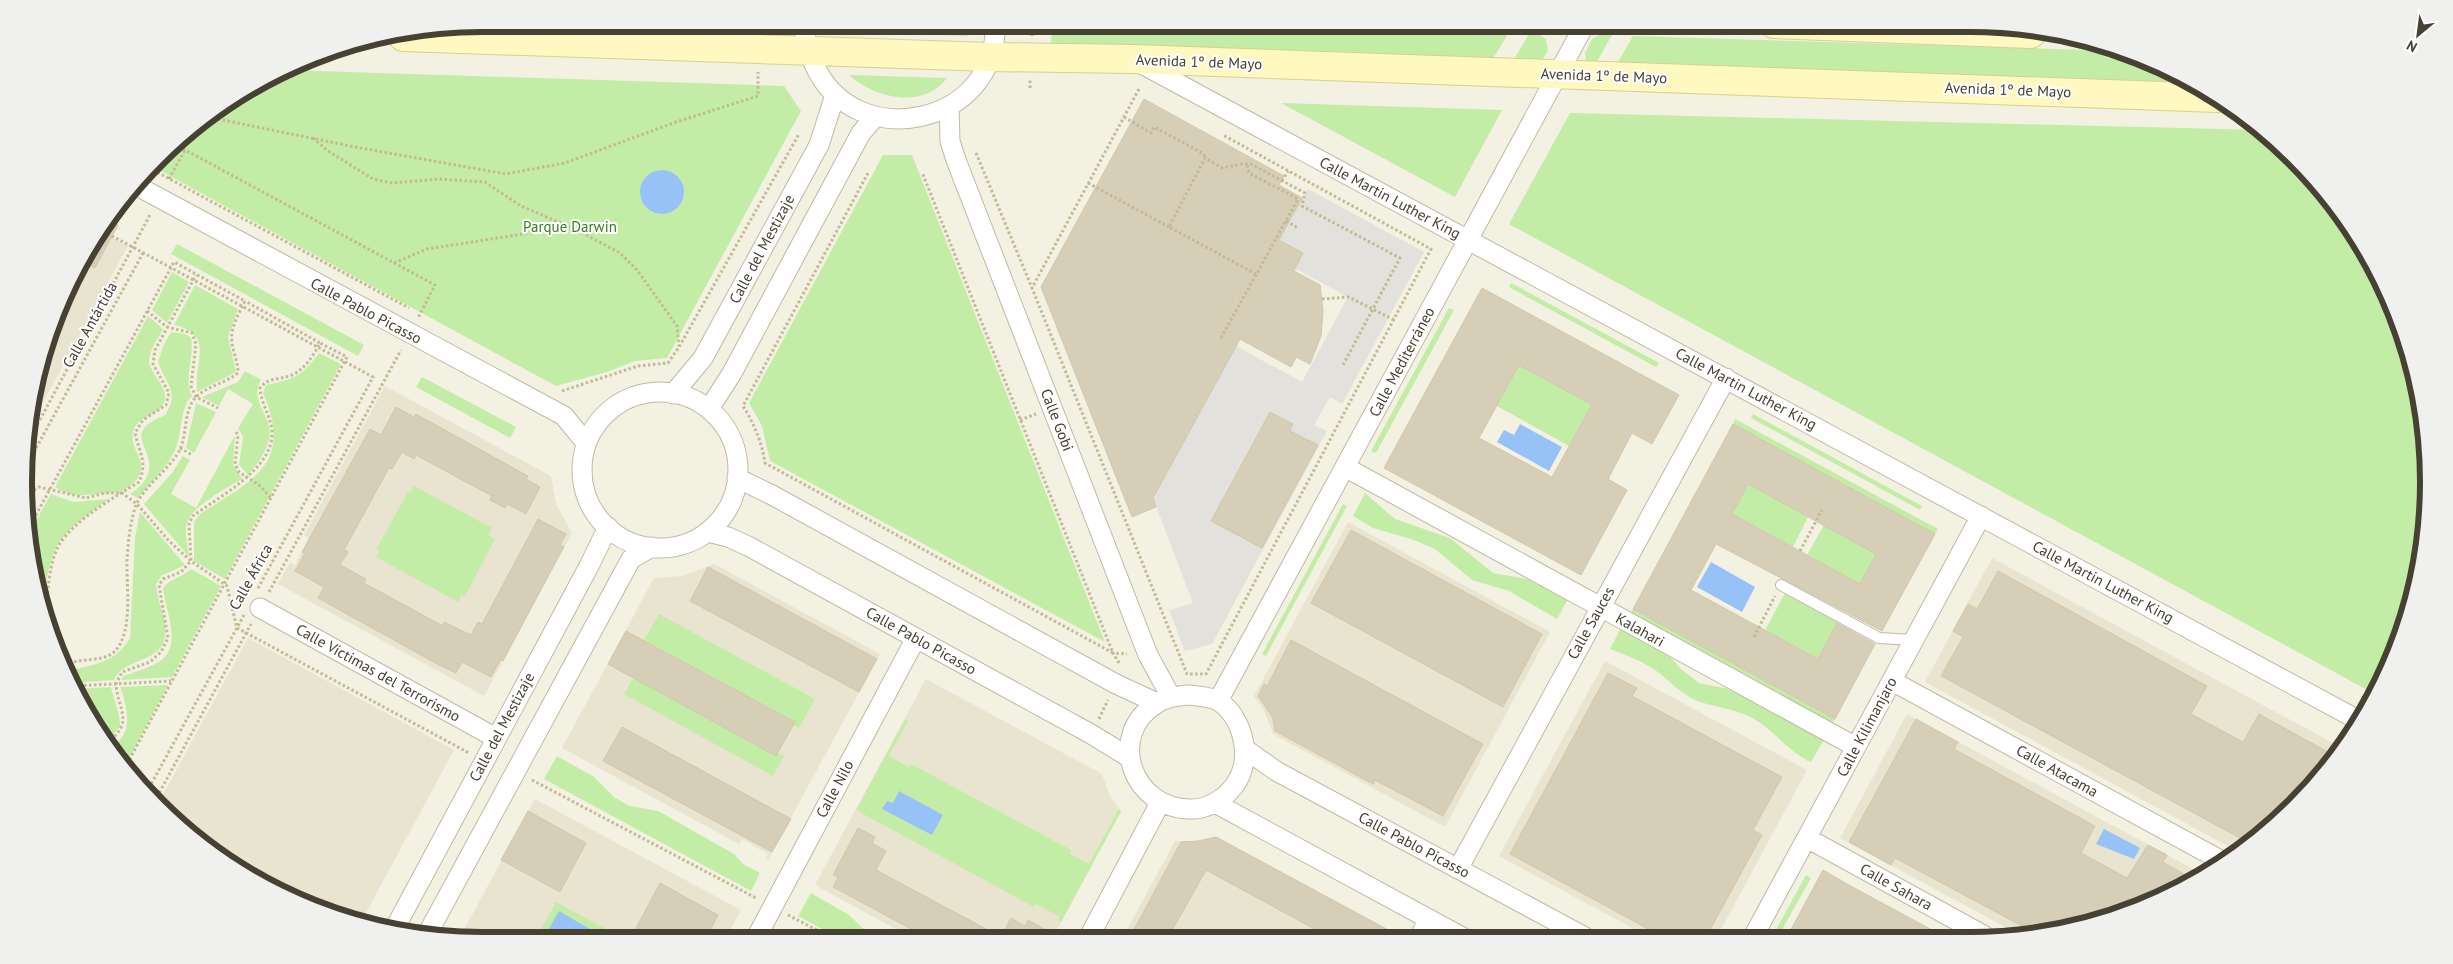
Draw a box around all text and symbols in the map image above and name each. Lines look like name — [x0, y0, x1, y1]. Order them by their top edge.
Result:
north arrow — [2393, 10, 2443, 60]
text: N — [2403, 36, 2420, 56]
street label: Avenida 1º de Mayo — [1135, 50, 1263, 73]
street label: Avenida 1º de Mayo — [1540, 64, 1668, 87]
street label: Avenida 1º de Mayo — [1944, 78, 2072, 101]
street label: Calle Martin Luther King — [1316, 152, 1464, 243]
street label: Calle del Mestizaje — [725, 191, 798, 307]
park label: Parque Darwin — [523, 217, 617, 236]
street label: Calle Pablo Picasso — [307, 273, 425, 348]
street label: Calle Antártida — [58, 278, 121, 371]
street label: Calle Mediterráneo — [1365, 304, 1438, 420]
street label: Calle Martin Luther King — [1672, 343, 1820, 434]
street label: Calle Gobi — [1037, 386, 1078, 454]
street label: Calle Martin Luther King — [2029, 536, 2177, 627]
street label: Calle África — [225, 540, 276, 613]
street label: Calle Sauces — [1563, 583, 1618, 662]
street label: Calle Pablo Picasso — [863, 602, 980, 679]
street label: Kalahari — [1613, 608, 1668, 651]
street label: Calle Víctimas del Terrorismo — [293, 619, 464, 726]
street label: Calle del Mestizaje — [465, 669, 538, 785]
street label: Calle Kilimanjaro — [1832, 674, 1901, 780]
street label: Calle Atacama — [2013, 740, 2101, 801]
street label: Calle Nilo — [811, 757, 858, 821]
street label: Calle Pablo Picasso — [1355, 807, 1473, 882]
street label: Calle Sahara — [1857, 859, 1936, 914]

